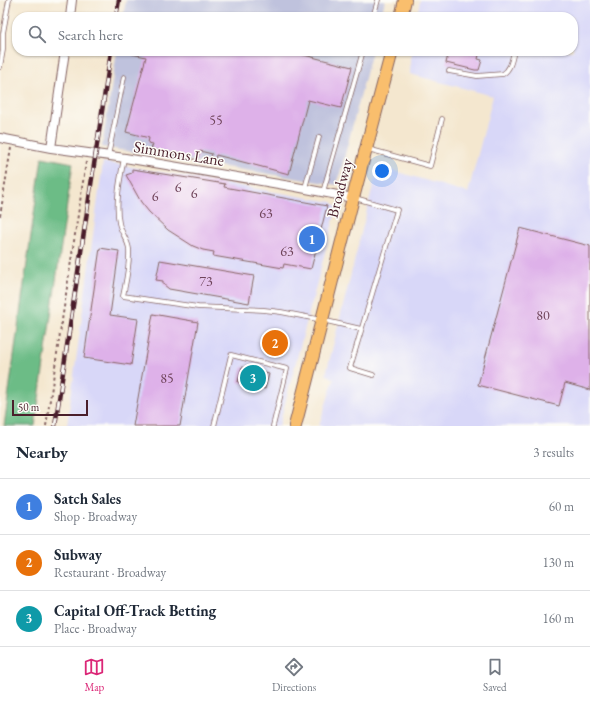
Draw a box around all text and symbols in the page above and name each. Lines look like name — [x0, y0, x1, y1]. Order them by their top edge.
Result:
search box — [12, 12, 578, 56]
icon: search — [26, 23, 48, 45]
text: Search here — [58, 25, 123, 44]
house number: 55 — [209, 111, 223, 129]
street label: Simmons Lane — [132, 136, 226, 171]
street label: Broadway — [321, 155, 358, 220]
your location — [372, 161, 392, 181]
house number: 6 — [175, 178, 182, 196]
house number: 6 — [191, 184, 198, 202]
house number: 6 — [152, 187, 159, 205]
house number: 63 — [259, 204, 273, 222]
pin: 1 — [299, 224, 325, 254]
house number: 63 — [280, 242, 294, 260]
house number: 73 — [199, 272, 213, 290]
house number: 80 — [536, 306, 550, 324]
pin: 2 — [262, 328, 288, 358]
pin: 3 — [240, 363, 266, 393]
house number: 85 — [160, 369, 174, 387]
scale bar — [12, 398, 88, 417]
text: 50 m — [18, 400, 39, 414]
text: Nearby — [16, 441, 68, 463]
text: 3 results — [533, 444, 574, 461]
text: Satch Sales — [54, 489, 121, 508]
text: 1 — [26, 498, 32, 515]
text: 60 m — [549, 498, 574, 515]
text: Shop · Broadway — [54, 508, 137, 525]
text: Subway — [54, 545, 102, 564]
text: 2 — [26, 554, 32, 571]
text: 130 m — [543, 554, 574, 571]
text: Restaurant · Broadway — [54, 564, 166, 581]
text: Capital Off-Track Betting — [54, 601, 216, 620]
text: 3 — [26, 610, 32, 627]
text: 160 m — [543, 610, 574, 627]
text: Place · Broadway — [54, 620, 137, 637]
tab: Map — [83, 656, 105, 694]
tab: Directions — [272, 656, 316, 694]
tab: Saved — [483, 656, 507, 694]

